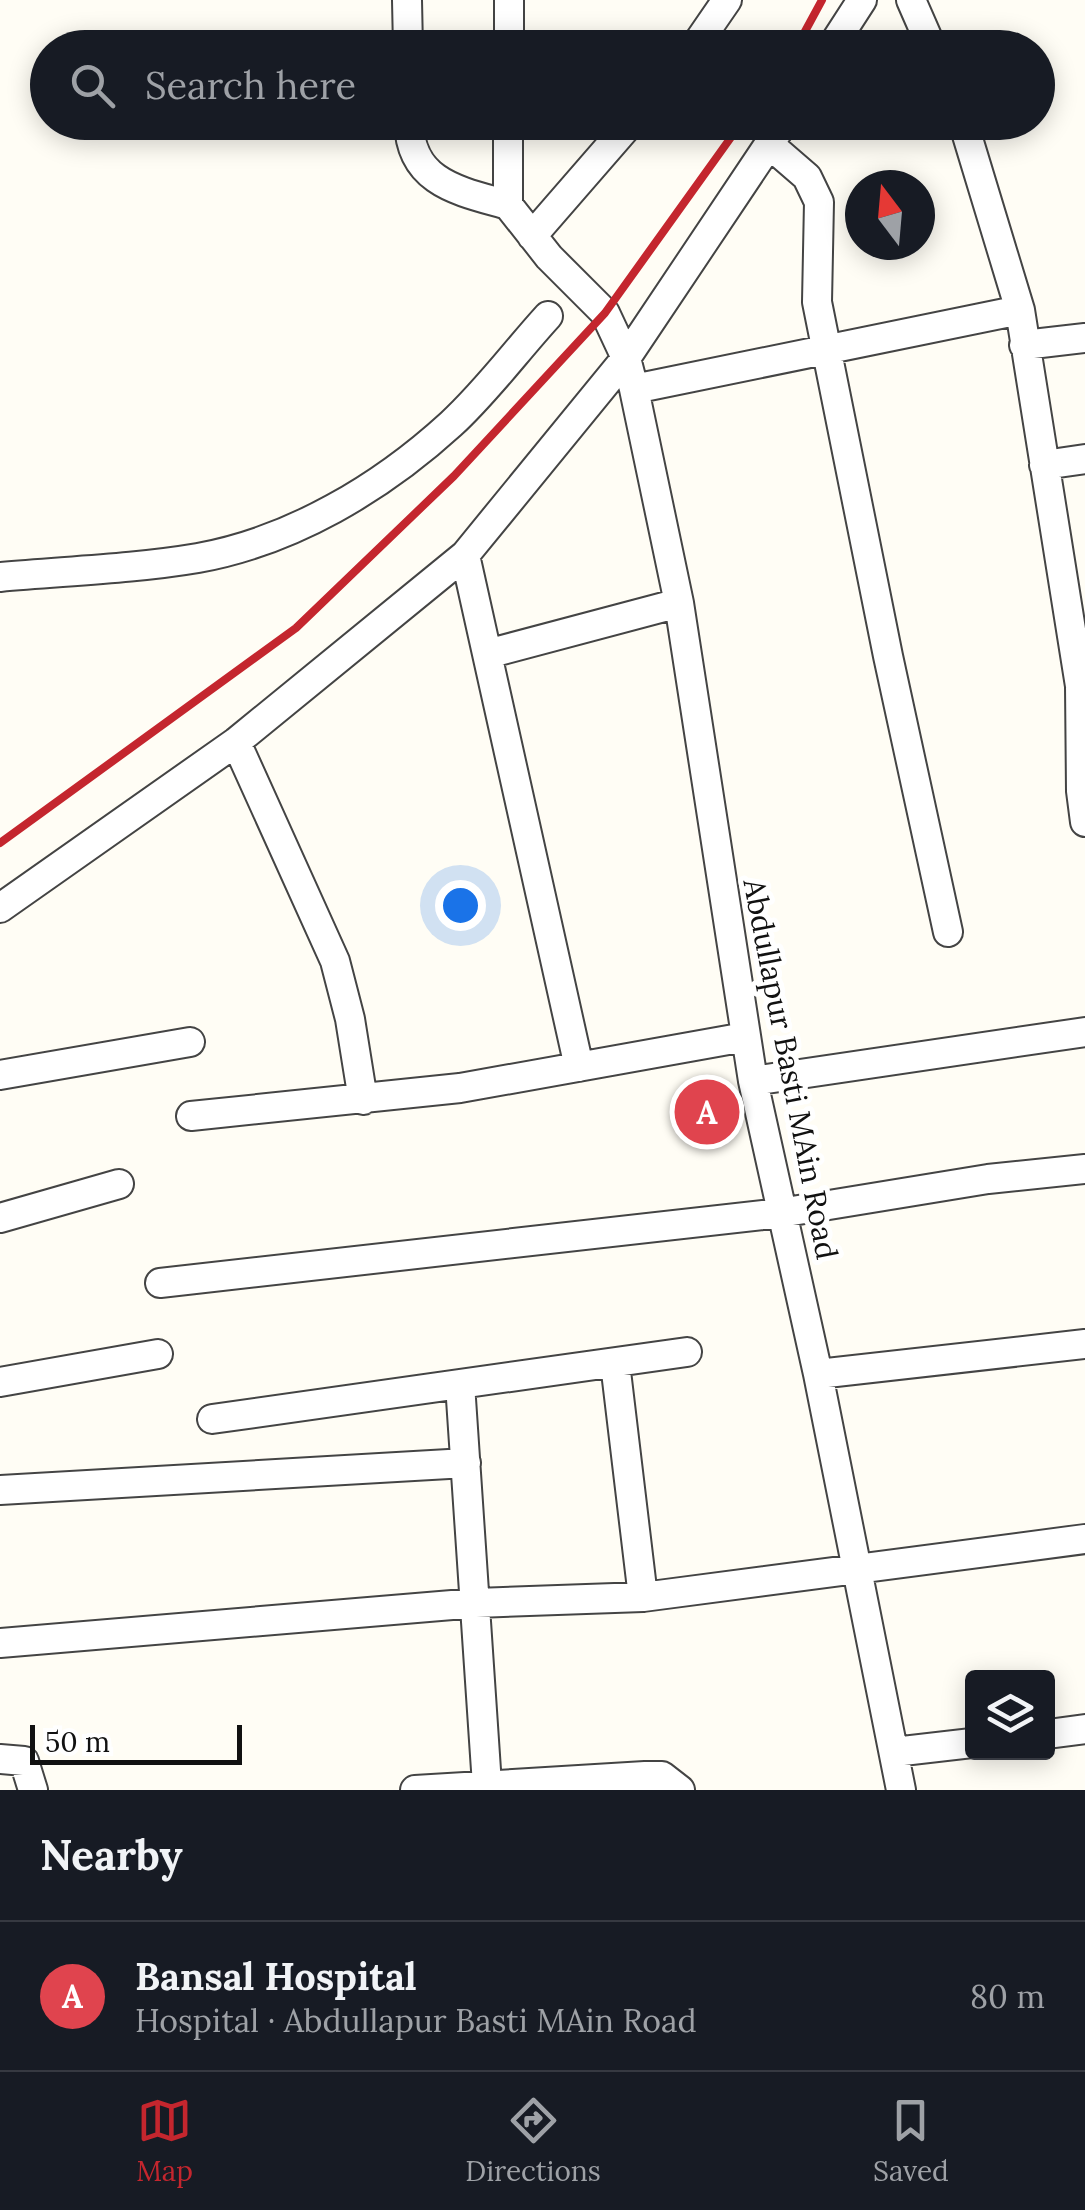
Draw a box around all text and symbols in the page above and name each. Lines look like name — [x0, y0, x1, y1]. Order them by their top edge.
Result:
search box — [30, 30, 1055, 140]
icon: search — [65, 58, 120, 113]
text: Search here — [145, 61, 356, 109]
north arrow — [845, 170, 935, 260]
street label: Abdullapur Basti MAin Road — [735, 874, 847, 1262]
your location — [435, 880, 486, 931]
pin: A — [674, 1074, 740, 1150]
map controls — [965, 1670, 1055, 1760]
button: layers — [965, 1670, 1055, 1760]
scale bar — [30, 1720, 242, 1764]
text: 50 m — [45, 1724, 110, 1760]
text: Nearby — [40, 1828, 183, 1882]
text: Bansal Hospital — [135, 1952, 417, 2000]
text: A — [62, 1976, 83, 2017]
text: 80 m — [970, 1976, 1045, 2017]
text: Hospital · Abdullapur Basti MAin Road — [135, 2000, 697, 2041]
tab: Map — [136, 2093, 193, 2189]
tab: Directions — [465, 2093, 601, 2189]
tab: Saved — [873, 2093, 949, 2189]

